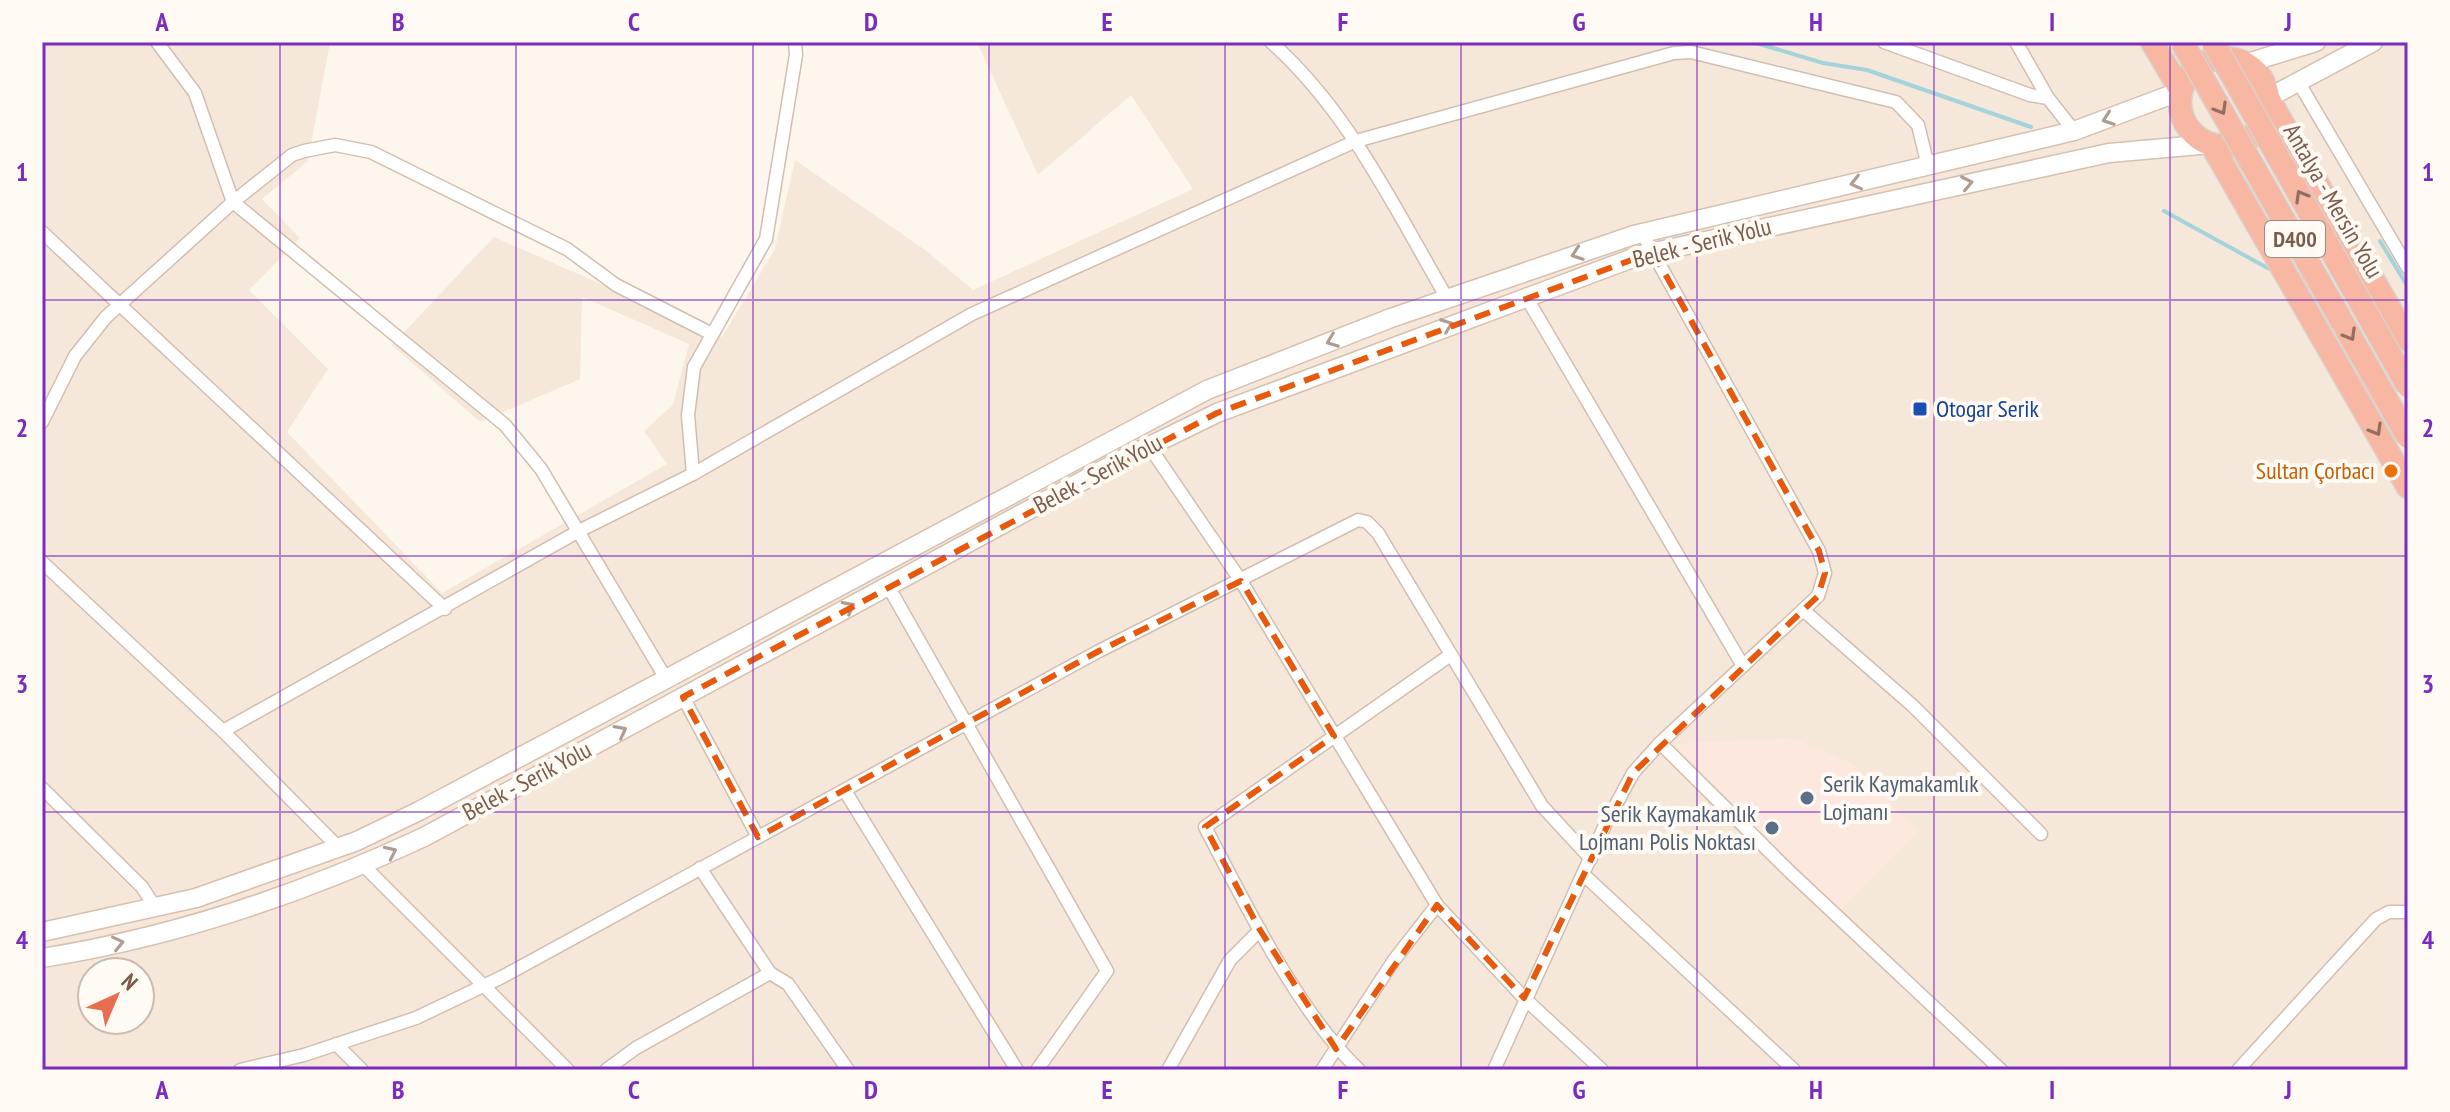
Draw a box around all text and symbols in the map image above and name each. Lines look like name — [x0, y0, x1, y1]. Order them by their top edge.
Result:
text: A — [154, 5, 169, 38]
text: B — [392, 5, 405, 38]
text: C — [628, 5, 640, 38]
text: D — [864, 5, 878, 38]
text: E — [1101, 5, 1113, 38]
text: F — [1338, 5, 1349, 38]
text: G — [1572, 5, 1586, 38]
text: H — [1809, 5, 1823, 38]
text: I — [2049, 5, 2055, 38]
text: J — [2283, 5, 2292, 38]
one-way arrow — [2211, 101, 2227, 115]
one-way arrow — [2101, 110, 2115, 126]
street label: Antalya - Mersin Yolu — [2277, 118, 2390, 284]
text: 1 — [16, 155, 28, 188]
text: 1 — [2422, 155, 2434, 188]
one-way arrow — [1849, 173, 1863, 190]
one-way arrow — [1960, 176, 1974, 193]
one-way arrow — [2295, 190, 2310, 204]
street label: Belek - Serik Yolu — [1629, 210, 1774, 275]
road number: D400 — [2265, 221, 2325, 257]
one-way arrow — [1571, 245, 1585, 261]
one-way arrow — [1439, 318, 1453, 335]
one-way arrow — [2340, 326, 2356, 341]
one-way arrow — [1326, 331, 1340, 348]
place label: Otogar Serik — [1936, 393, 2040, 424]
marker: Otogar Serik — [1911, 400, 1929, 418]
text: 2 — [16, 411, 28, 444]
text: 2 — [2422, 411, 2434, 444]
one-way arrow — [2366, 421, 2382, 436]
street label: Belek - Serik Yolu — [1028, 427, 1168, 520]
place label: Sultan Çorbacı — [2256, 455, 2375, 486]
marker: Sultan Çorbacı — [2382, 462, 2400, 480]
one-way arrow — [841, 601, 856, 616]
text: 3 — [16, 667, 28, 700]
text: 3 — [2422, 667, 2434, 700]
one-way arrow — [612, 725, 627, 740]
street label: Belek - Serik Yolu — [457, 734, 597, 827]
place label: Serik Kaymakamlık Lojmanı — [1823, 768, 1979, 827]
marker: Serik Kaymakamlık Lojmanı — [1798, 789, 1816, 807]
place label: Serik Kaymakamlık Lojmanı Polis Noktası — [1579, 798, 1757, 857]
marker: Serik Kaymakamlık Lojmanı Polis Noktası — [1763, 819, 1781, 837]
one-way arrow — [383, 846, 397, 862]
text: 4 — [16, 923, 29, 956]
text: 4 — [2422, 923, 2435, 956]
one-way arrow — [111, 935, 125, 952]
north arrow — [76, 956, 156, 1036]
text: N — [116, 967, 144, 996]
text: A — [154, 1073, 169, 1106]
text: B — [392, 1073, 405, 1106]
text: C — [628, 1073, 640, 1106]
text: D — [864, 1073, 878, 1106]
text: E — [1101, 1073, 1113, 1106]
text: F — [1338, 1073, 1349, 1106]
text: G — [1572, 1073, 1586, 1106]
text: H — [1809, 1073, 1823, 1106]
text: I — [2049, 1073, 2055, 1106]
text: J — [2283, 1073, 2292, 1106]

